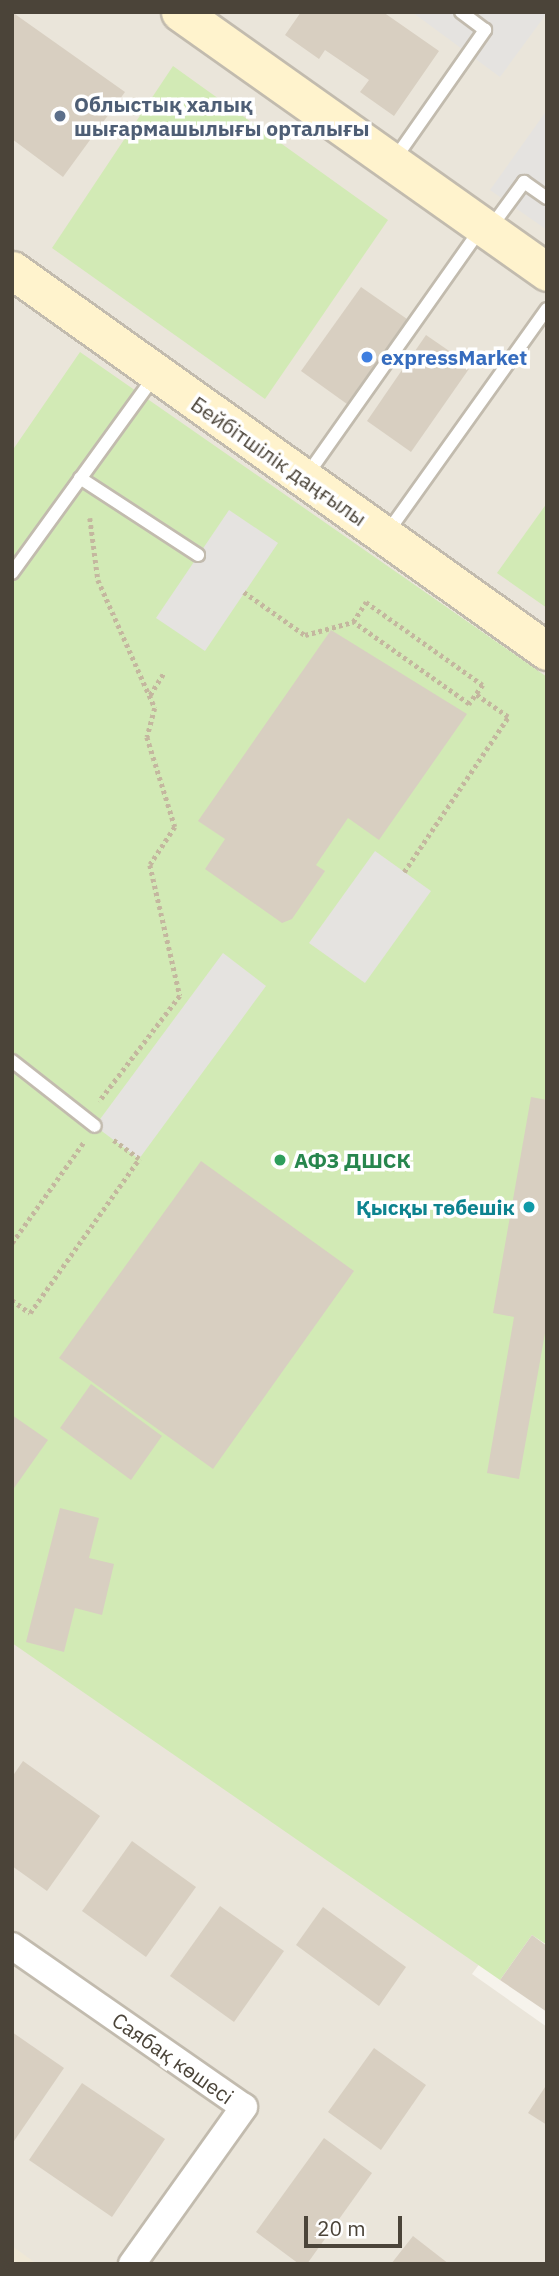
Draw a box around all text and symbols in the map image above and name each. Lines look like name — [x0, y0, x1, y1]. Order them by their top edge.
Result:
place label: Облыстық халық шығармашылығы орталығы — [74, 91, 370, 141]
marker: Облыстық халық шығармашылығы орталығы — [52, 108, 68, 124]
place label: expressMarket — [381, 344, 527, 370]
marker: expressMarket — [359, 349, 375, 365]
street label: Бейбітшілік даңғылы — [186, 391, 372, 531]
place label: АФЗ ДШСК — [294, 1147, 411, 1173]
marker: АФЗ ДШСК — [272, 1152, 288, 1168]
place label: Қысқы төбешік — [356, 1194, 515, 1220]
marker: Қысқы төбешік — [521, 1199, 537, 1215]
street label: Саябақ көшесі — [108, 2007, 238, 2109]
scale bar — [307, 2202, 405, 2246]
text: 20 m — [317, 2214, 366, 2242]

